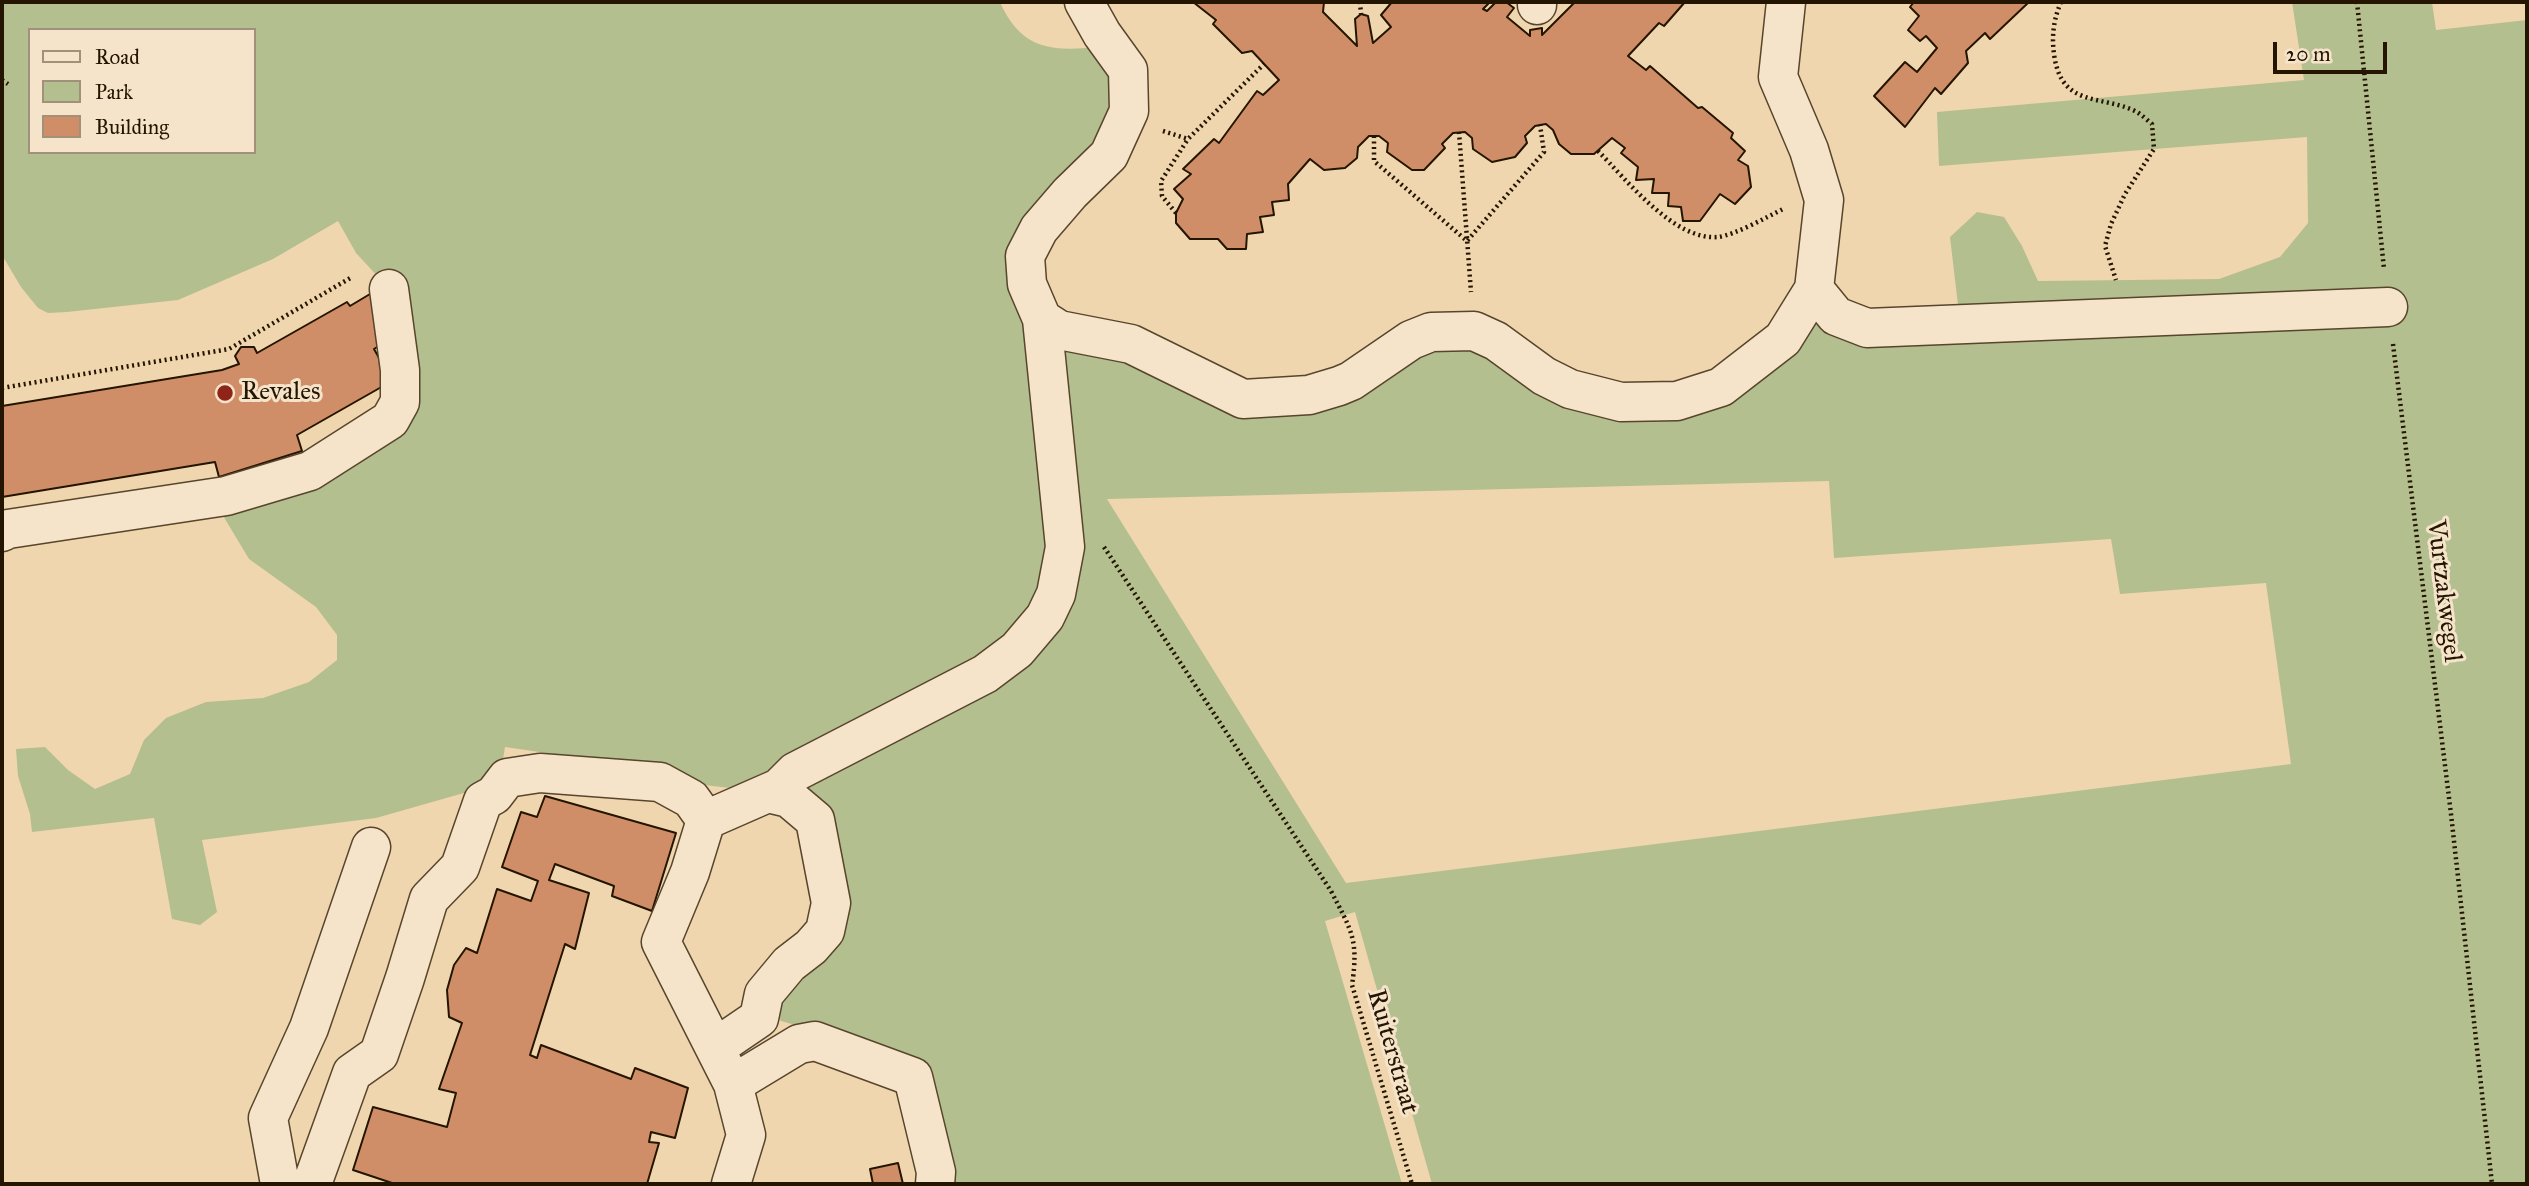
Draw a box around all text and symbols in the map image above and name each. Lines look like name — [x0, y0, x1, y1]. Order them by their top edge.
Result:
legend — [28, 28, 256, 154]
scale bar — [2277, 28, 2391, 72]
text: 20 m — [2286, 41, 2331, 67]
text: Road — [95, 44, 140, 70]
text: Park — [95, 79, 133, 105]
text: Building — [95, 114, 169, 140]
place label: Revales — [241, 377, 321, 409]
marker: Revales — [215, 383, 235, 403]
street label: Vurtzakwegel — [2419, 518, 2467, 664]
street label: Ruiterstraat — [1359, 986, 1425, 1118]

